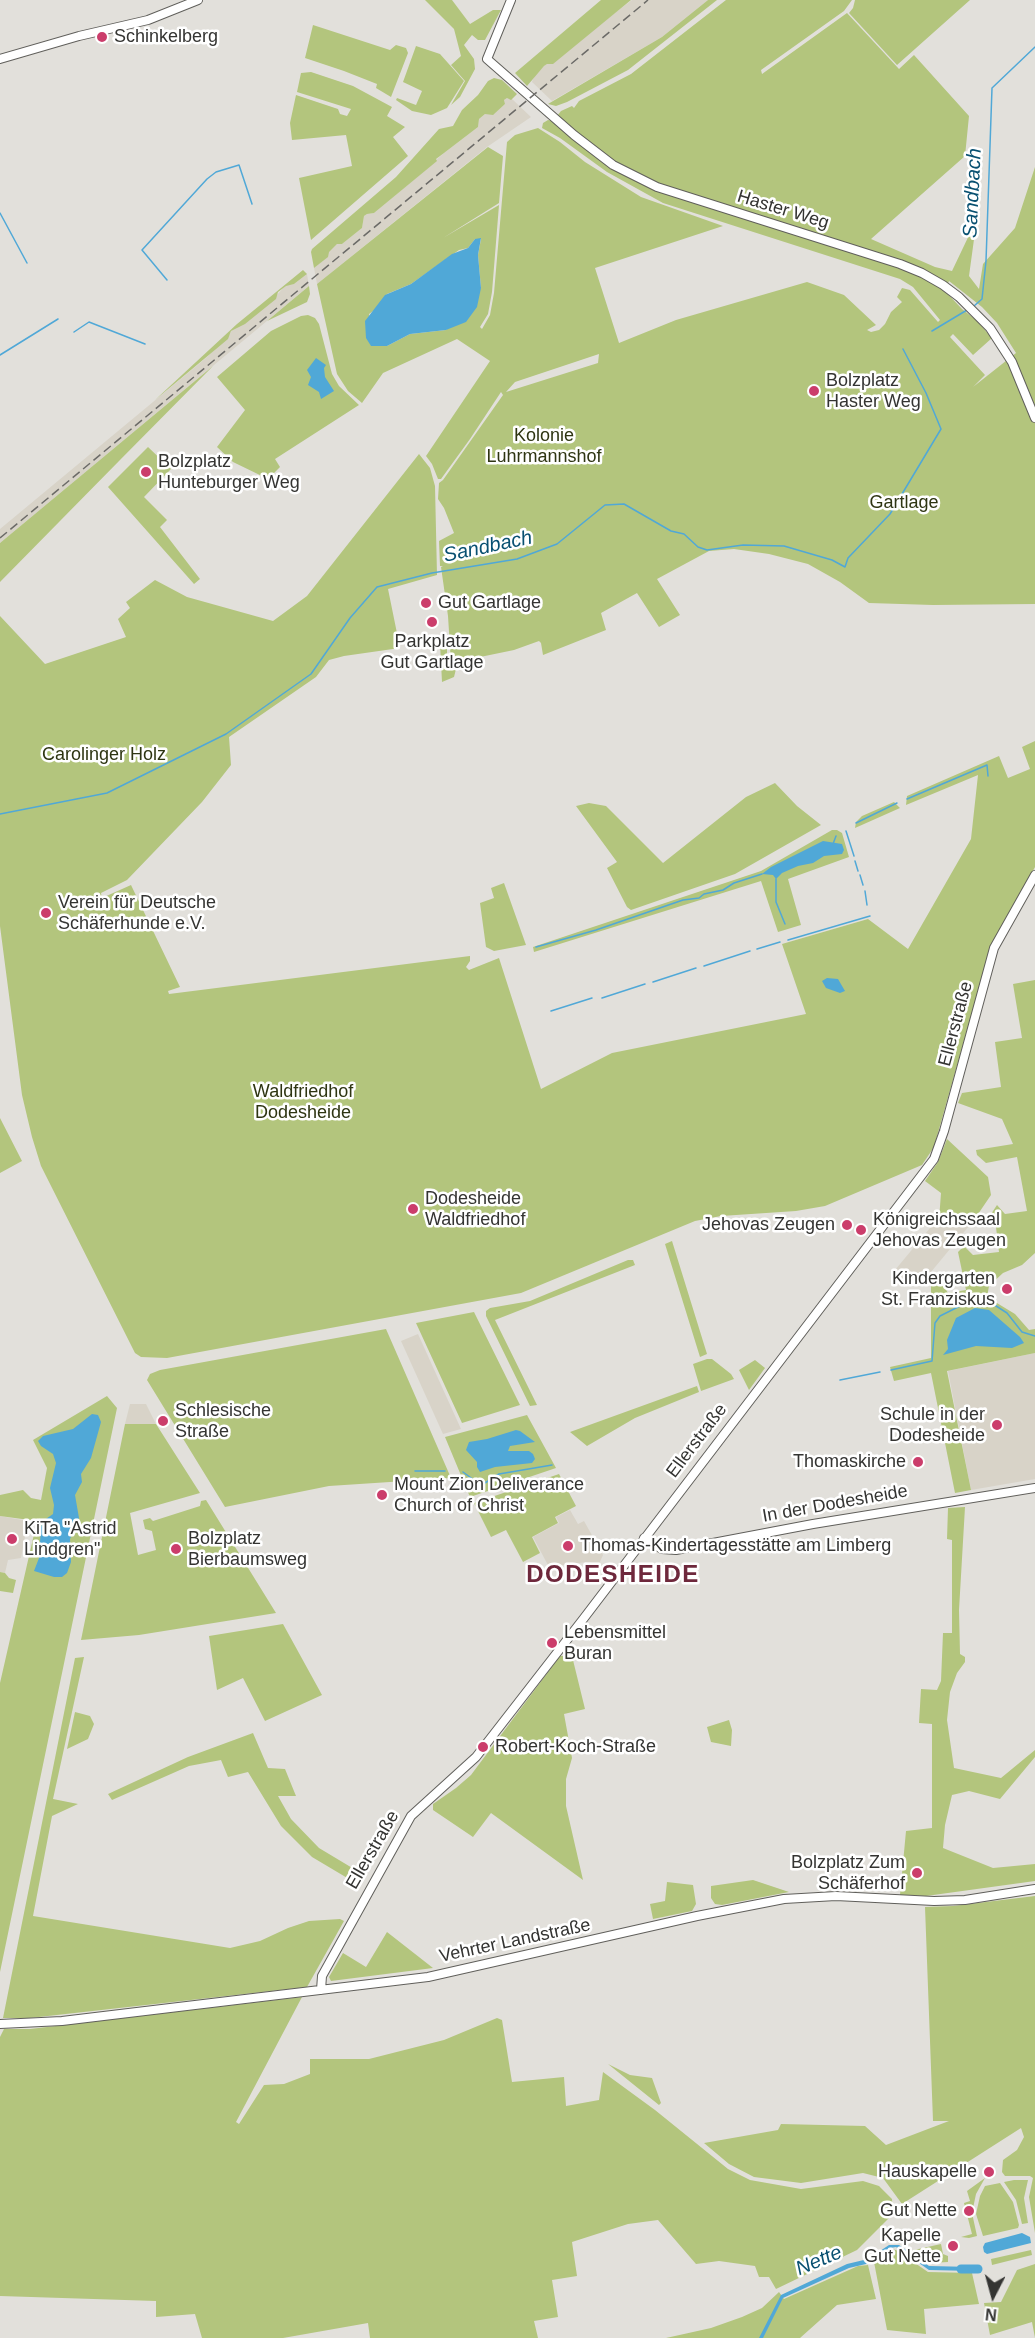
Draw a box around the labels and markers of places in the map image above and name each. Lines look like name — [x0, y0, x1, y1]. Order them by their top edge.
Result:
place label: Schinkelberg — [114, 26, 218, 48]
marker: Schinkelberg — [95, 30, 109, 44]
place label: Bolzplatz Haster Weg — [826, 370, 921, 412]
marker: Bolzplatz Haster Weg — [807, 384, 821, 398]
place label: Bolzplatz Hunteburger Weg — [158, 451, 300, 494]
marker: Bolzplatz Hunteburger Weg — [139, 465, 153, 479]
place label: Gut Gartlage — [438, 592, 541, 614]
marker: Gut Gartlage — [419, 596, 433, 610]
marker: Parkplatz Gut Gartlage — [425, 615, 439, 629]
place label: Parkplatz Gut Gartlage — [380, 631, 484, 674]
place label: Verein für Deutsche Schäferhunde e.V. — [58, 892, 216, 934]
marker: Verein für Deutsche Schäferhunde e.V. — [39, 906, 53, 920]
place label: Dodesheide Waldfriedhof — [425, 1188, 525, 1230]
marker: Dodesheide Waldfriedhof — [406, 1202, 420, 1216]
place label: Königreichssaal Jehovas Zeugen — [873, 1209, 1006, 1252]
place label: Jehovas Zeugen — [702, 1214, 835, 1236]
marker: Jehovas Zeugen — [840, 1218, 854, 1232]
marker: Königreichssaal Jehovas Zeugen — [854, 1223, 868, 1237]
place label: Kindergarten St. Franziskus — [881, 1268, 995, 1310]
marker: Kindergarten St. Franziskus — [1000, 1282, 1014, 1296]
place label: Schlesische Straße — [175, 1400, 271, 1442]
place label: Schule in der Dodesheide — [880, 1404, 985, 1446]
marker: Schlesische Straße — [156, 1414, 170, 1428]
marker: Schule in der Dodesheide — [990, 1418, 1004, 1432]
place label: Thomaskirche — [793, 1451, 906, 1473]
marker: Thomaskirche — [911, 1455, 925, 1469]
place label: Mount Zion Deliverance Church of Christ — [394, 1474, 584, 1516]
marker: Mount Zion Deliverance Church of Christ — [375, 1488, 389, 1502]
place label: KiTa "Astrid Lindgren" — [24, 1518, 116, 1561]
place label: Bolzplatz Bierbaumsweg — [188, 1528, 307, 1570]
marker: KiTa "Astrid Lindgren" — [5, 1532, 19, 1546]
place label: Thomas-Kindertagesstätte am Limberg — [580, 1535, 891, 1557]
marker: Thomas-Kindertagesstätte am Limberg — [561, 1539, 575, 1553]
marker: Bolzplatz Bierbaumsweg — [169, 1542, 183, 1556]
place label: Lebensmittel Buran — [564, 1622, 666, 1664]
marker: Lebensmittel Buran — [545, 1636, 559, 1650]
place label: Robert-Koch-Straße — [495, 1736, 656, 1758]
marker: Robert-Koch-Straße — [476, 1740, 490, 1754]
place label: Bolzplatz Zum Schäferhof — [791, 1852, 905, 1894]
marker: Bolzplatz Zum Schäferhof — [910, 1866, 924, 1880]
place label: Hauskapelle — [878, 2161, 977, 2183]
marker: Hauskapelle — [982, 2165, 996, 2179]
place label: Gut Nette — [880, 2200, 957, 2222]
marker: Gut Nette — [962, 2204, 976, 2218]
place label: Kapelle Gut Nette — [864, 2225, 941, 2268]
marker: Kapelle Gut Nette — [946, 2239, 960, 2253]

